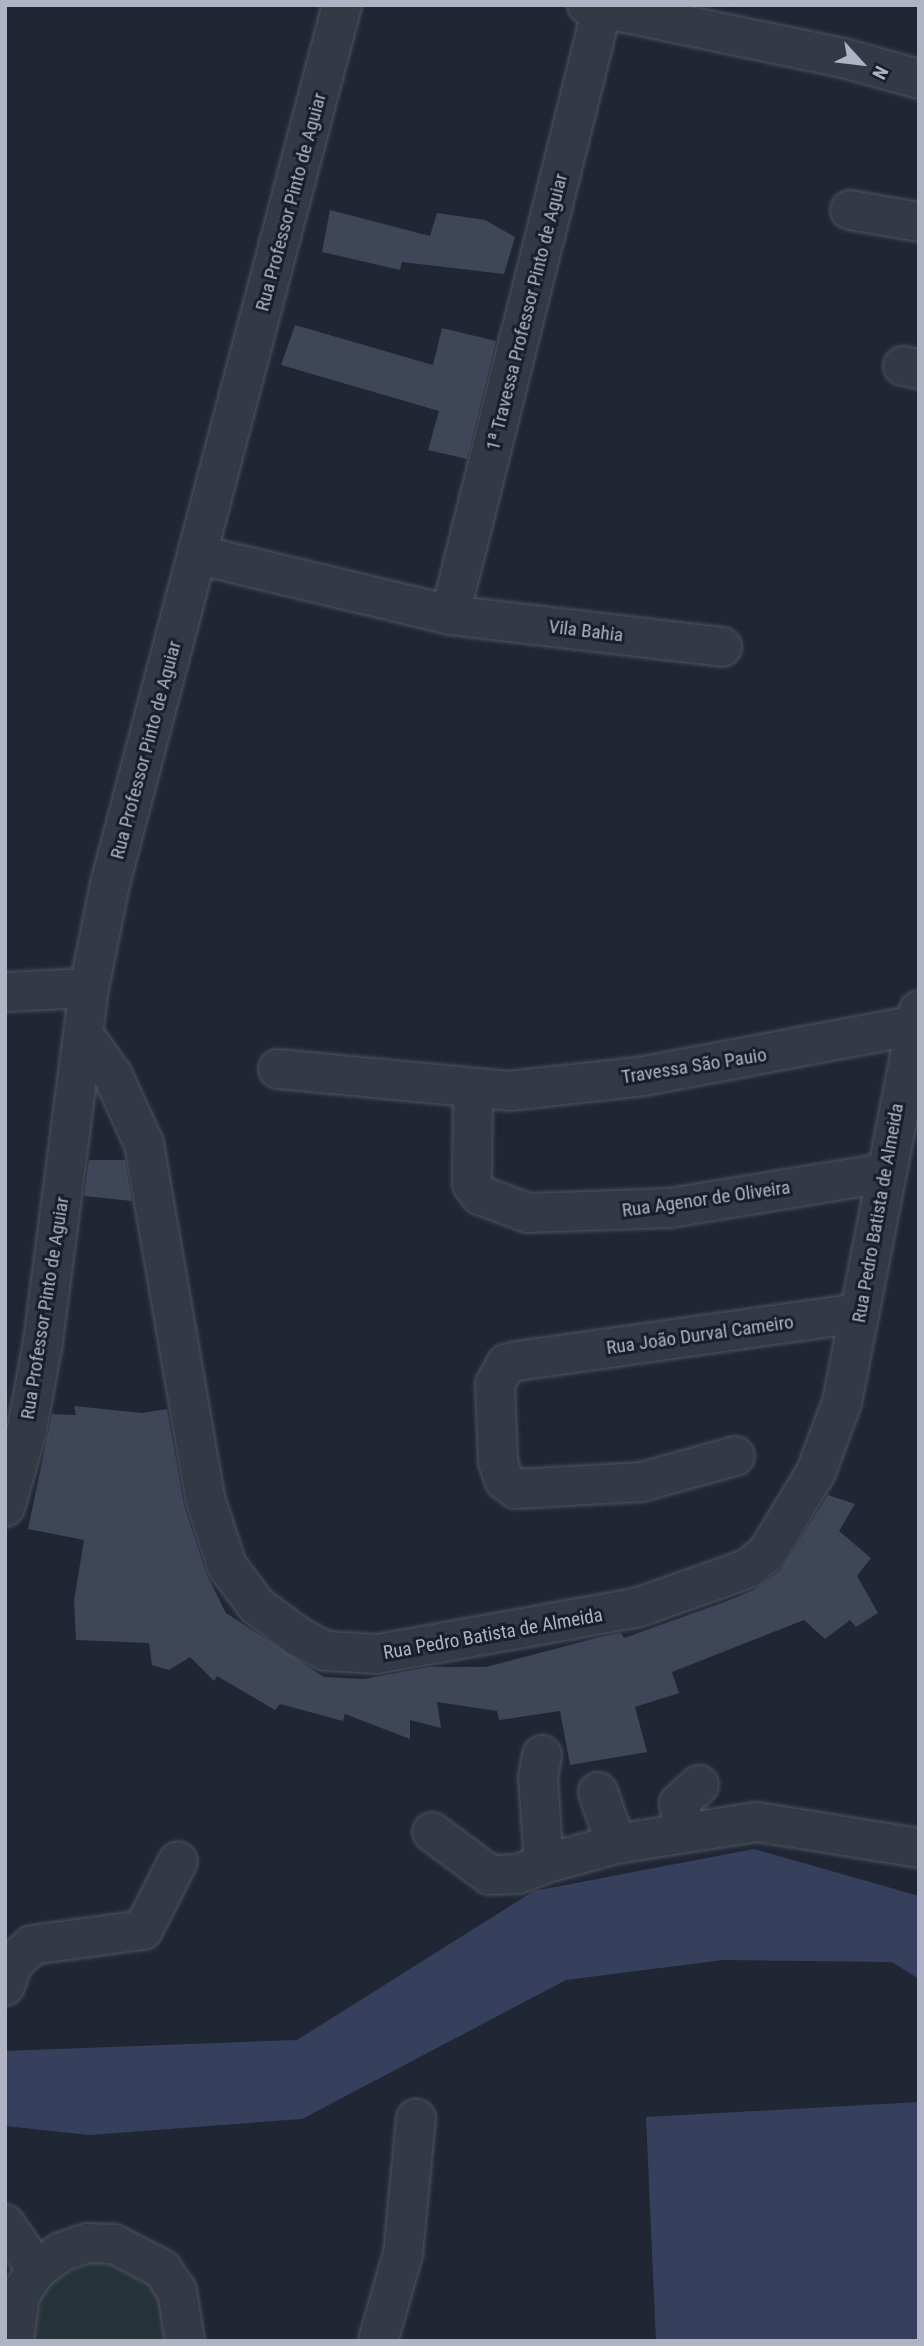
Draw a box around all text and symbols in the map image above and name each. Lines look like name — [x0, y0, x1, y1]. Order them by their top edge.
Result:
north arrow — [826, 28, 896, 98]
text: N — [867, 62, 893, 83]
street label: Rua Professor Pinto de Aguiar — [251, 90, 331, 314]
street label: 1ª Travessa Professor Pinto de Aguiar — [481, 171, 573, 453]
street label: Vila Bahia — [547, 615, 625, 647]
street label: Rua Professor Pinto de Aguiar — [106, 638, 186, 862]
street label: Travessa São Pauio — [620, 1043, 768, 1089]
street label: Rua Pedro Batista de Almeida — [847, 1102, 909, 1324]
street label: Rua Agenor de Oliveira — [620, 1176, 792, 1222]
street label: Rua Professor Pinto de Aguiar — [16, 1195, 74, 1421]
street label: Rua João Durval Cameiro — [605, 1311, 795, 1359]
street label: Rua Pedro Batista de Almeida — [382, 1603, 604, 1665]

